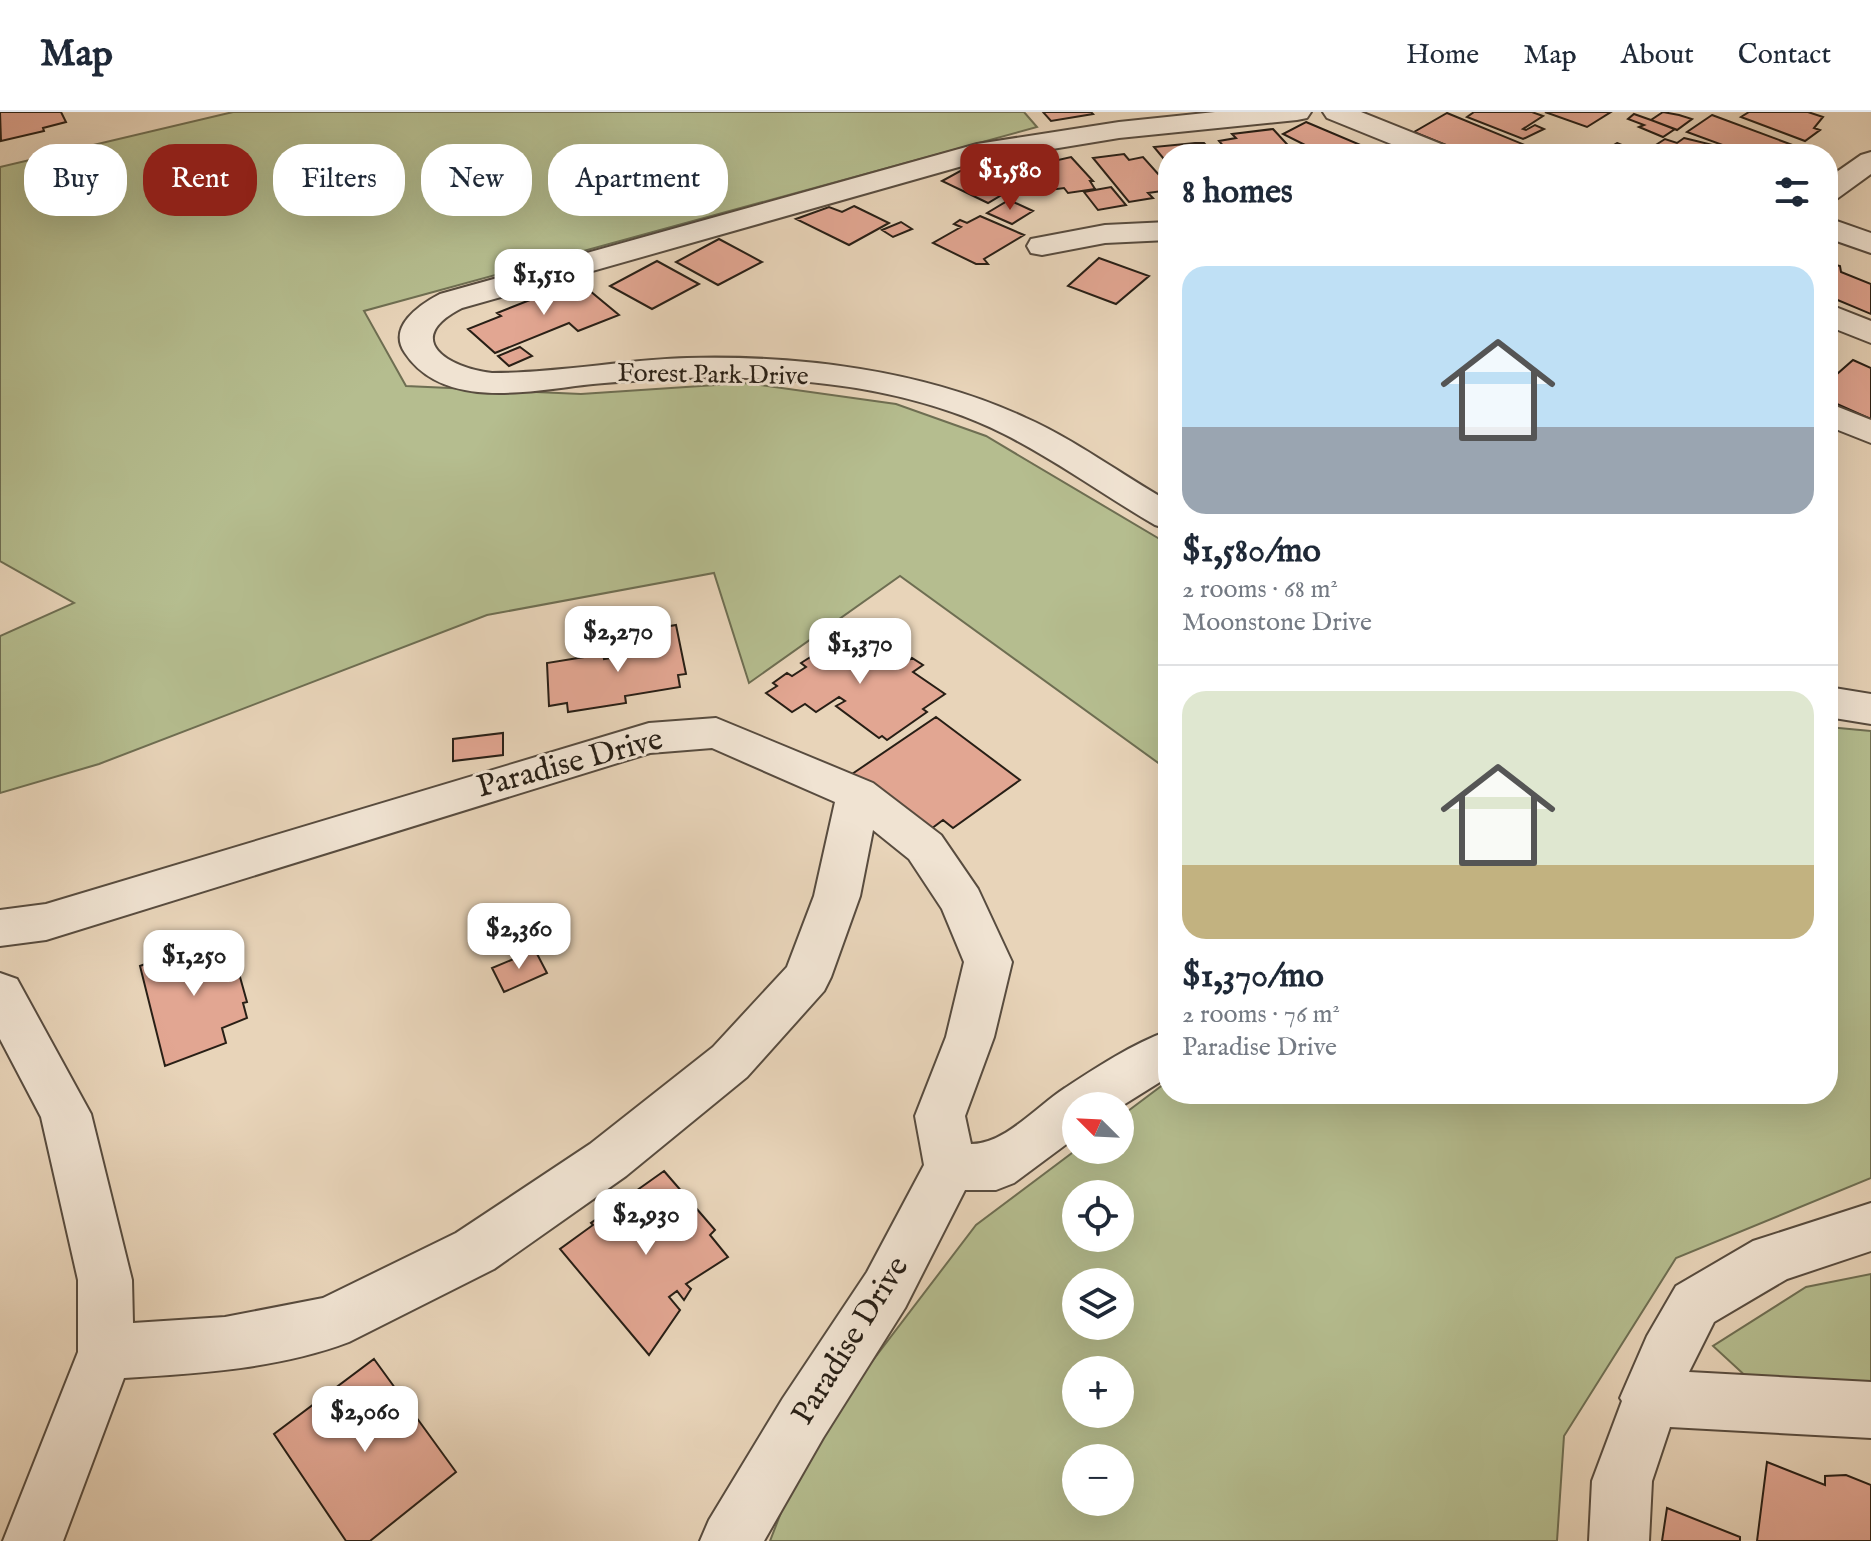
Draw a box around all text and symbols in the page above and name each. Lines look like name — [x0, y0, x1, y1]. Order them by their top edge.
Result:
text: Map — [40, 31, 113, 79]
text: Home — [1406, 38, 1479, 73]
text: Map — [1523, 38, 1577, 73]
text: About — [1621, 38, 1694, 73]
text: Contact — [1738, 38, 1831, 73]
chip: Buy — [24, 144, 127, 216]
chip: Rent — [143, 144, 257, 216]
chip: Filters — [273, 144, 405, 216]
chip: New — [421, 144, 532, 216]
chip: Apartment — [548, 144, 728, 216]
pin: $1,580 — [945, 144, 1075, 212]
text: $1,580 — [978, 153, 1042, 186]
icon: filters — [1770, 170, 1814, 214]
text: 8 homes — [1182, 171, 1293, 214]
pin: $1,510 — [479, 249, 609, 317]
text: $1,510 — [513, 258, 575, 291]
icon: home — [1426, 318, 1570, 462]
street label: Forest Park Drive — [617, 357, 809, 393]
text: $1,580/mo — [1182, 530, 1321, 573]
text: 2 rooms · 68 m² — [1182, 573, 1338, 606]
pin: $2,270 — [553, 606, 683, 674]
text: Moonstone Drive — [1182, 606, 1372, 639]
text: $2,270 — [583, 615, 653, 648]
pin: $1,370 — [795, 618, 925, 686]
text: $1,370 — [827, 627, 893, 660]
street label: Paradise Drive — [473, 720, 667, 808]
icon: home — [1426, 743, 1570, 887]
pin: $2,360 — [454, 903, 584, 971]
text: $2,360 — [486, 912, 552, 945]
pin: $1,250 — [129, 930, 259, 998]
text: $1,250 — [161, 939, 227, 972]
text: $1,370/mo — [1182, 955, 1324, 998]
text: 2 rooms · 76 m² — [1182, 998, 1340, 1031]
text: Paradise Drive — [1182, 1031, 1337, 1064]
north arrow — [1062, 1092, 1134, 1164]
map controls — [1062, 1092, 1134, 1516]
button: locate — [1062, 1180, 1134, 1252]
pin: $2,930 — [581, 1189, 711, 1257]
text: $2,930 — [612, 1198, 680, 1231]
street label: Paradise Drive — [783, 1249, 919, 1433]
button: layers — [1062, 1268, 1134, 1340]
button: + — [1062, 1356, 1134, 1428]
pin: $2,060 — [300, 1386, 430, 1454]
text: $2,060 — [330, 1395, 400, 1428]
button: − — [1062, 1444, 1134, 1516]

